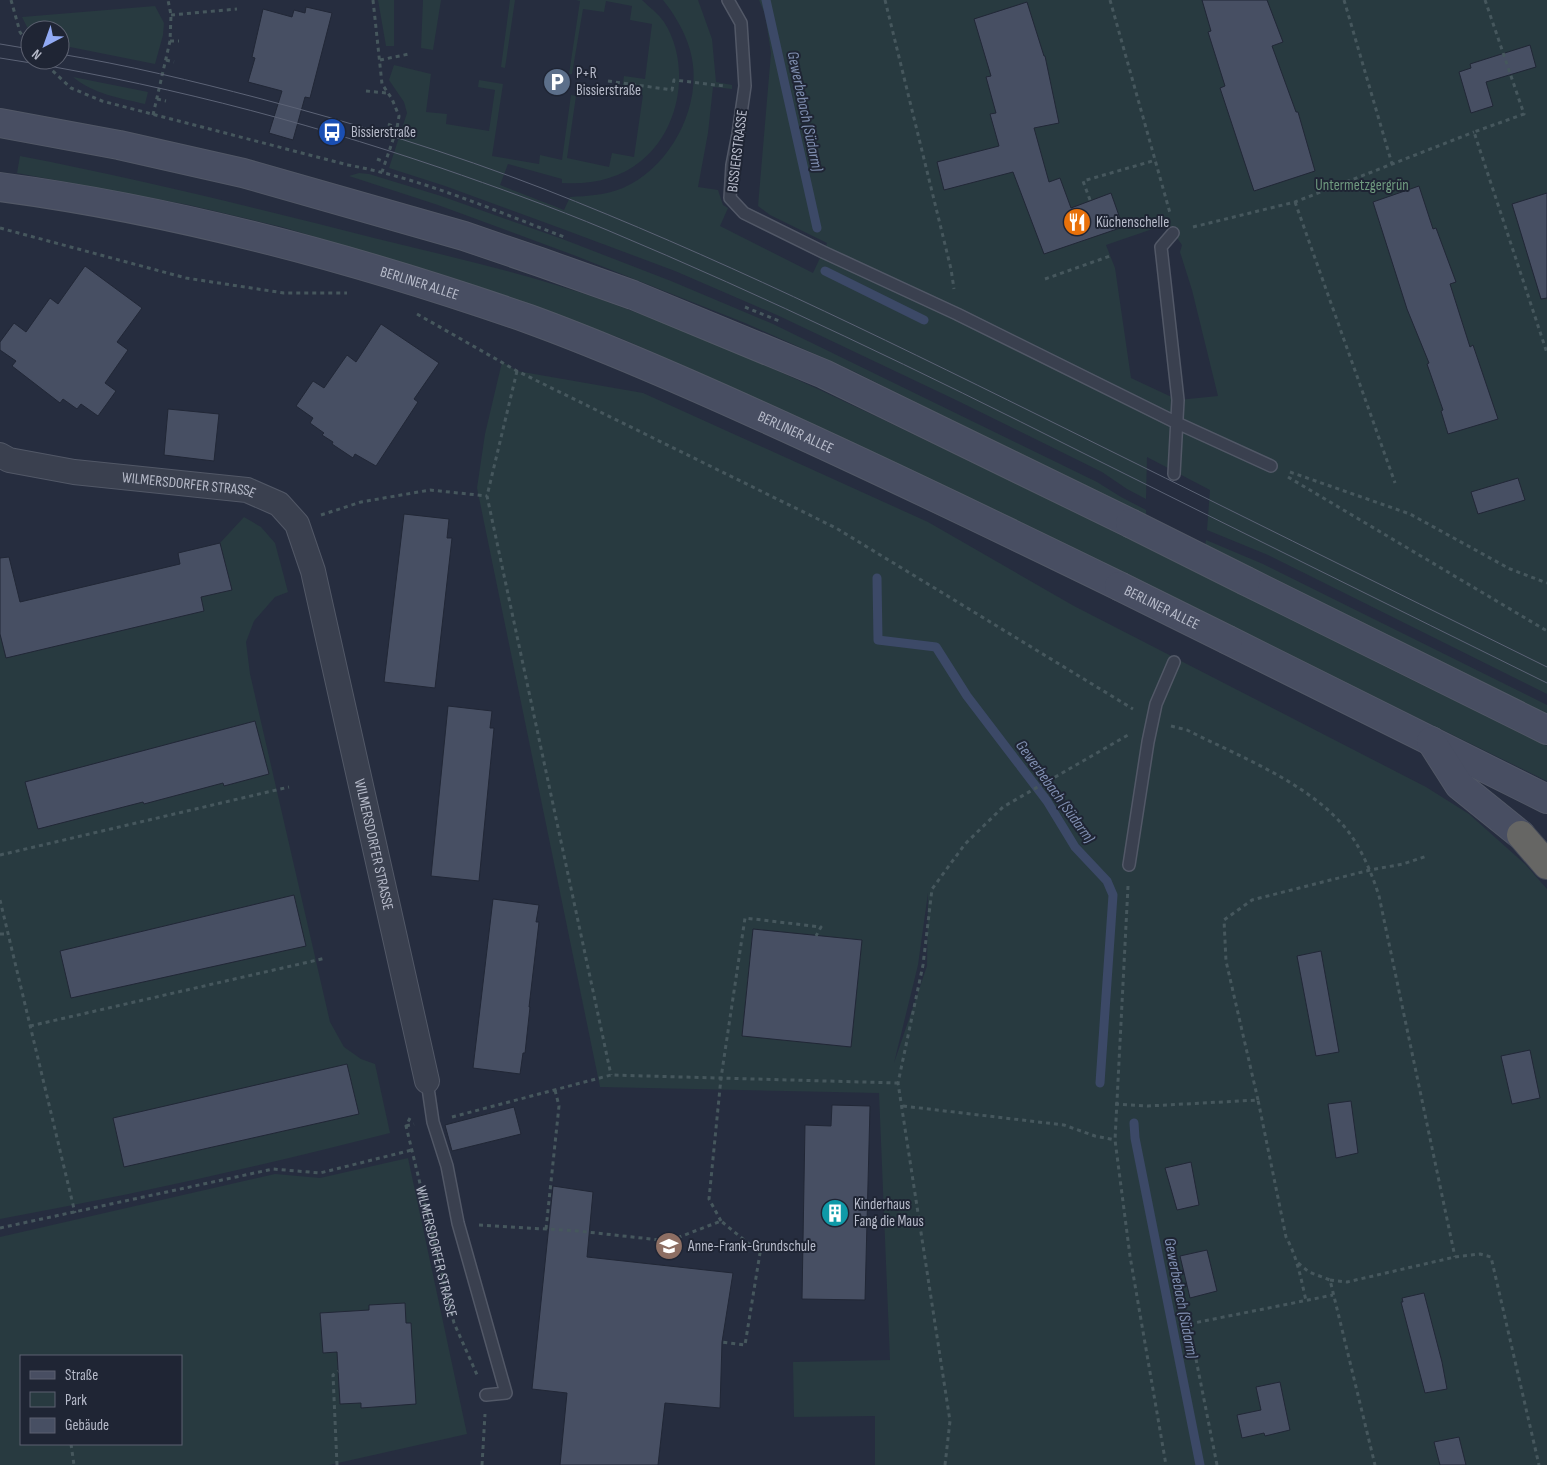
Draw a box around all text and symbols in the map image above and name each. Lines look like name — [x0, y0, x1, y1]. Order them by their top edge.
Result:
north arrow — [20, 20, 70, 70]
text: N — [28, 46, 45, 63]
water label: Gewerbebach (Südarm) — [783, 49, 827, 174]
place label: P+R Bissierstraße — [576, 64, 641, 100]
parking icon: P+R Bissierstraße — [542, 67, 572, 97]
street label: BISSIERSTRASSE — [723, 109, 752, 193]
bus stop icon: Bissierstraße — [317, 117, 347, 147]
place label: Bissierstraße — [351, 123, 416, 142]
park label: Untermetzgergrün — [1315, 176, 1409, 195]
restaurant icon: Küchenschelle — [1062, 207, 1092, 237]
place label: Küchenschelle — [1096, 213, 1169, 232]
street label: BERLINER ALLEE — [378, 262, 461, 305]
street label: BERLINER ALLEE — [755, 407, 837, 458]
street label: WILMERSDORFER STRASSE — [121, 468, 259, 503]
street label: BERLINER ALLEE — [1121, 581, 1203, 634]
water label: Gewerbebach (Südarm) — [1011, 737, 1099, 847]
street label: WILMERSDORFER STRASSE — [350, 777, 398, 912]
street label: WILMERSDORFER STRASSE — [411, 1184, 461, 1319]
place label: Kinderhaus Fang die Maus — [854, 1195, 924, 1231]
building icon: Kinderhaus Fang die Maus — [820, 1198, 850, 1228]
school or university icon: Anne-Frank-Grundschule — [654, 1231, 684, 1261]
water label: Gewerbebach (Südarm) — [1160, 1236, 1202, 1361]
place label: Anne-Frank-Grundschule — [687, 1237, 816, 1256]
legend — [20, 1355, 182, 1445]
text: Straße — [65, 1366, 98, 1385]
text: Park — [65, 1391, 87, 1410]
text: Gebäude — [65, 1416, 109, 1435]

